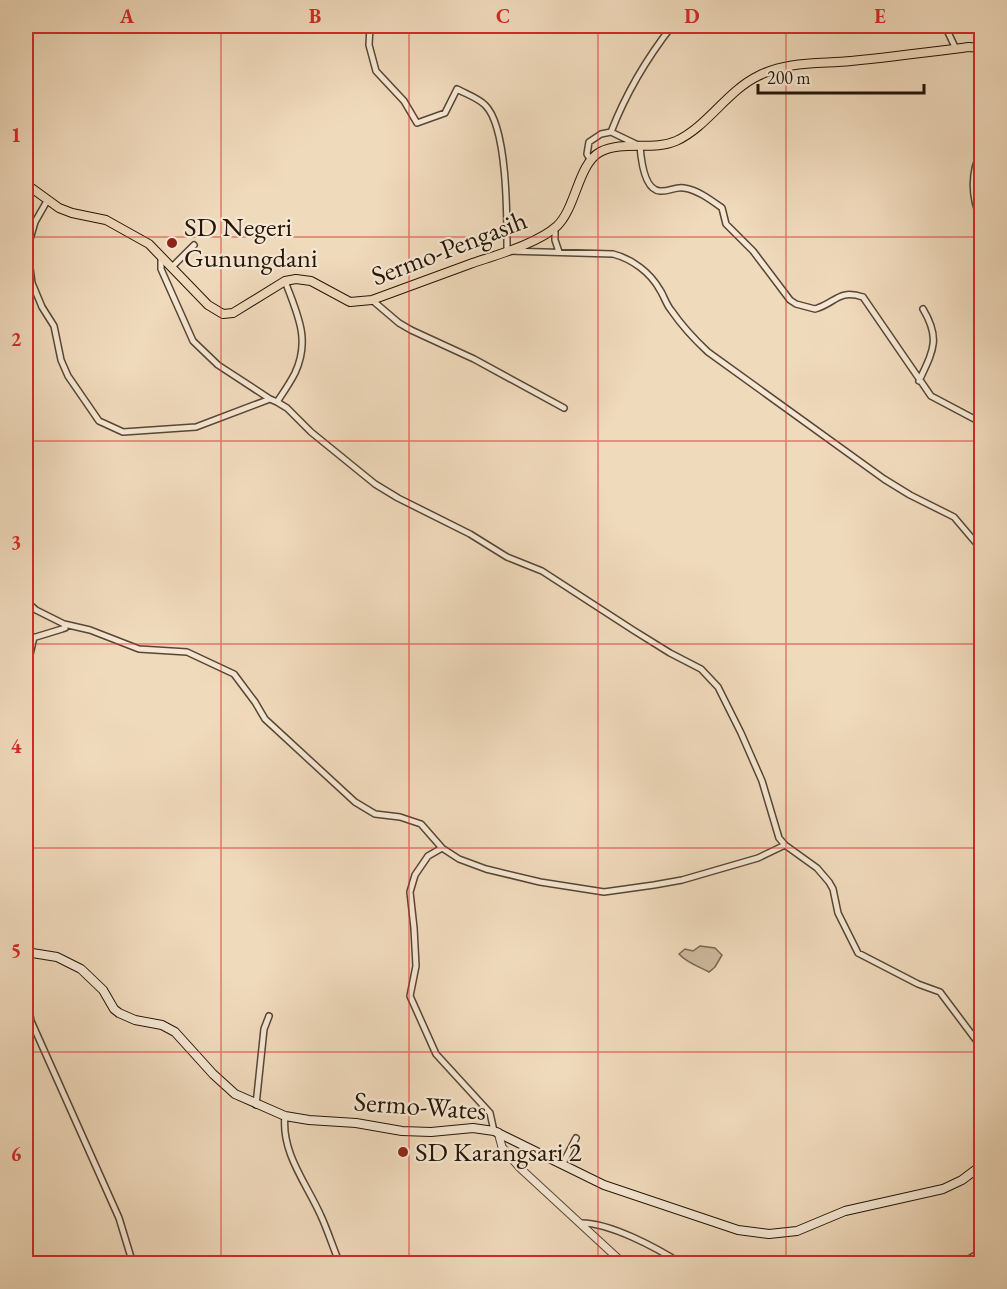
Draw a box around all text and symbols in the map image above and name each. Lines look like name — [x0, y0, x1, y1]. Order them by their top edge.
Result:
text: A — [119, 3, 135, 29]
text: B — [309, 3, 321, 29]
text: C — [496, 3, 510, 29]
text: D — [684, 3, 700, 29]
text: E — [874, 3, 886, 29]
scale bar — [758, 57, 924, 95]
text: 200 m — [767, 66, 811, 89]
text: 1 — [11, 122, 21, 148]
street label: Sermo-Pengasih — [366, 202, 532, 293]
place label: SD Negeri Gunungdani — [184, 209, 318, 275]
marker: SD Negeri Gunungdani — [165, 236, 179, 250]
text: 2 — [11, 326, 22, 352]
text: 3 — [11, 529, 21, 555]
text: 4 — [11, 733, 22, 759]
text: 5 — [11, 937, 21, 963]
street label: Sermo-Wates — [353, 1083, 487, 1128]
place label: SD Karangsari 2 — [415, 1134, 582, 1169]
text: 6 — [11, 1141, 22, 1167]
marker: SD Karangsari 2 — [396, 1145, 410, 1159]

